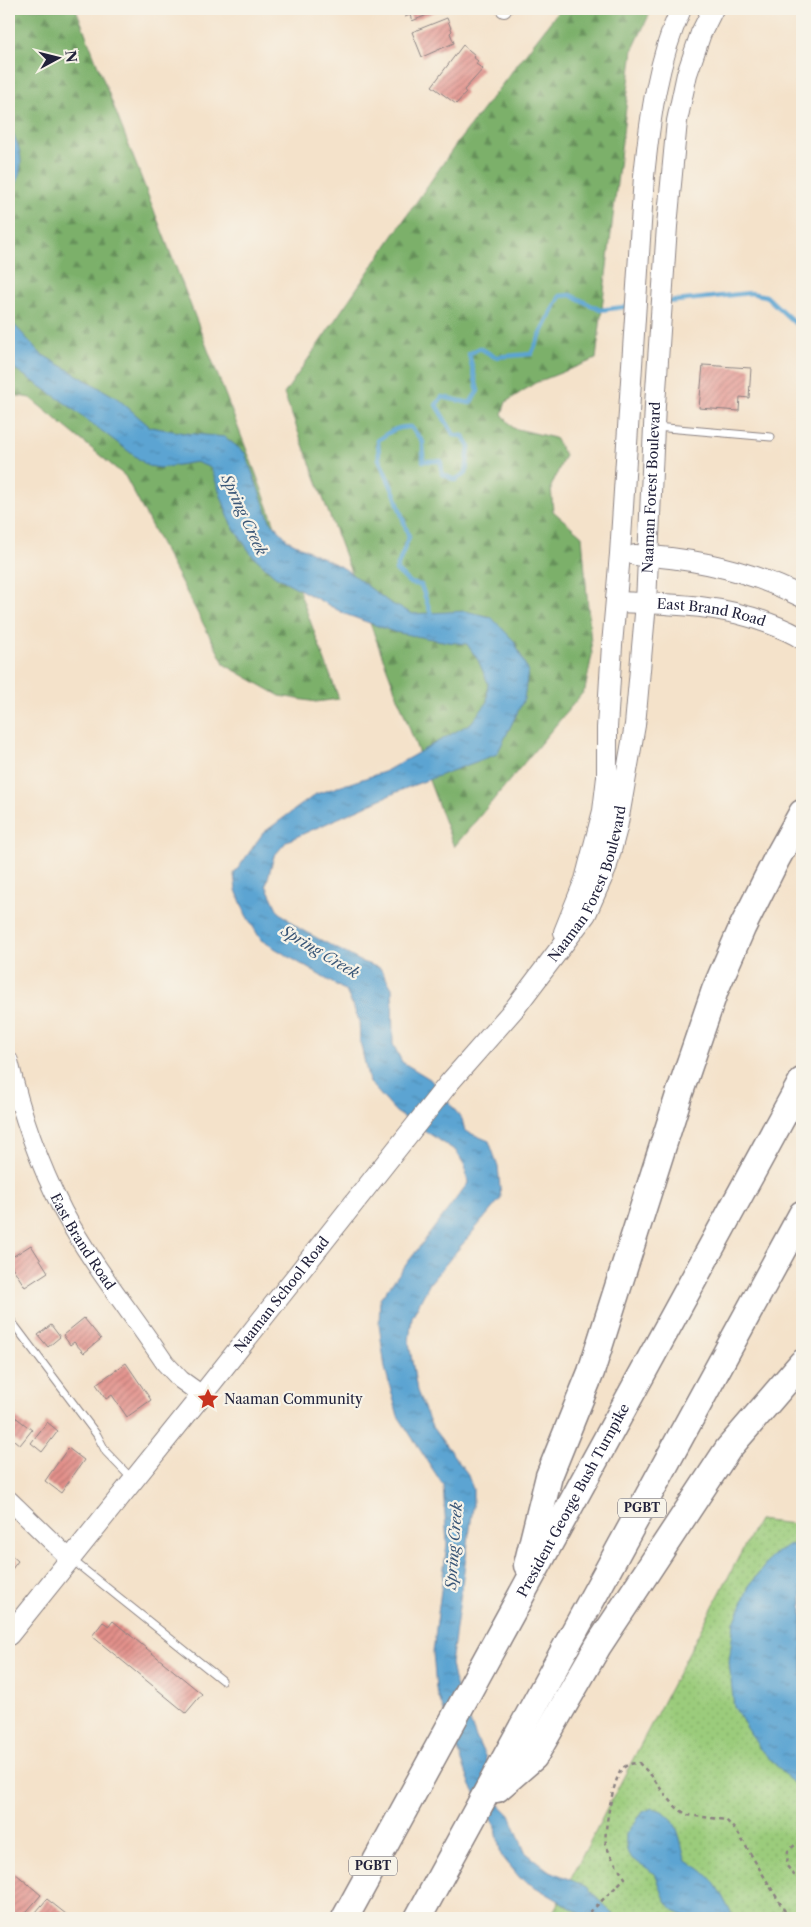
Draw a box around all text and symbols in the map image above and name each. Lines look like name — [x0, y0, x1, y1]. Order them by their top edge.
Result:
north arrow — [32, 32, 82, 82]
text: N — [61, 49, 81, 64]
street label: Naaman Forest Boulevard — [638, 401, 664, 574]
water label: Spring Creek — [217, 470, 272, 559]
street label: East Brand Road — [656, 595, 769, 631]
street label: Naaman Forest Boulevard — [544, 804, 630, 965]
water label: Spring Creek — [277, 920, 363, 982]
street label: East Brand Road — [47, 1190, 120, 1294]
street label: Naaman School Road — [230, 1233, 333, 1356]
place icon: Naaman Community — [195, 1386, 221, 1412]
place label: Naaman Community — [224, 1390, 363, 1408]
street label: President George Bush Turnpike — [513, 1400, 633, 1600]
road number: PGBT — [618, 1499, 666, 1518]
water label: Spring Creek — [441, 1502, 466, 1591]
road number: PGBT — [349, 1856, 397, 1875]

